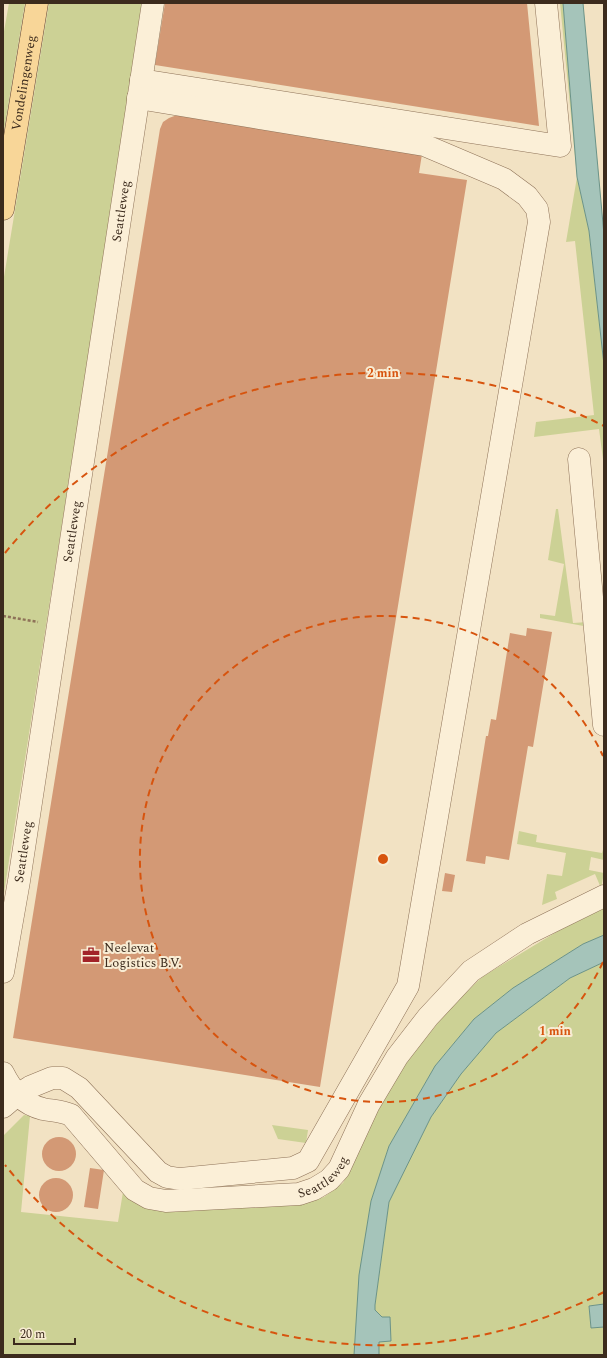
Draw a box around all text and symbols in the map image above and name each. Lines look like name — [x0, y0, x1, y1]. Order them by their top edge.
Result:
street label: Vondelingenweg — [6, 33, 42, 132]
street label: Seattleweg — [107, 179, 136, 244]
text: 2 min — [367, 364, 400, 383]
street label: Seattleweg — [58, 499, 87, 564]
street label: Seattleweg — [9, 819, 38, 884]
centre of rings — [376, 852, 390, 866]
place label: Neelevat Logistics B.V. — [104, 938, 182, 973]
office icon: Neelevat Logistics B.V. — [81, 945, 101, 965]
text: 1 min — [539, 1022, 572, 1041]
street label: Seattleweg — [295, 1153, 354, 1204]
scale bar — [14, 1320, 75, 1346]
text: 20 m — [20, 1325, 45, 1344]

